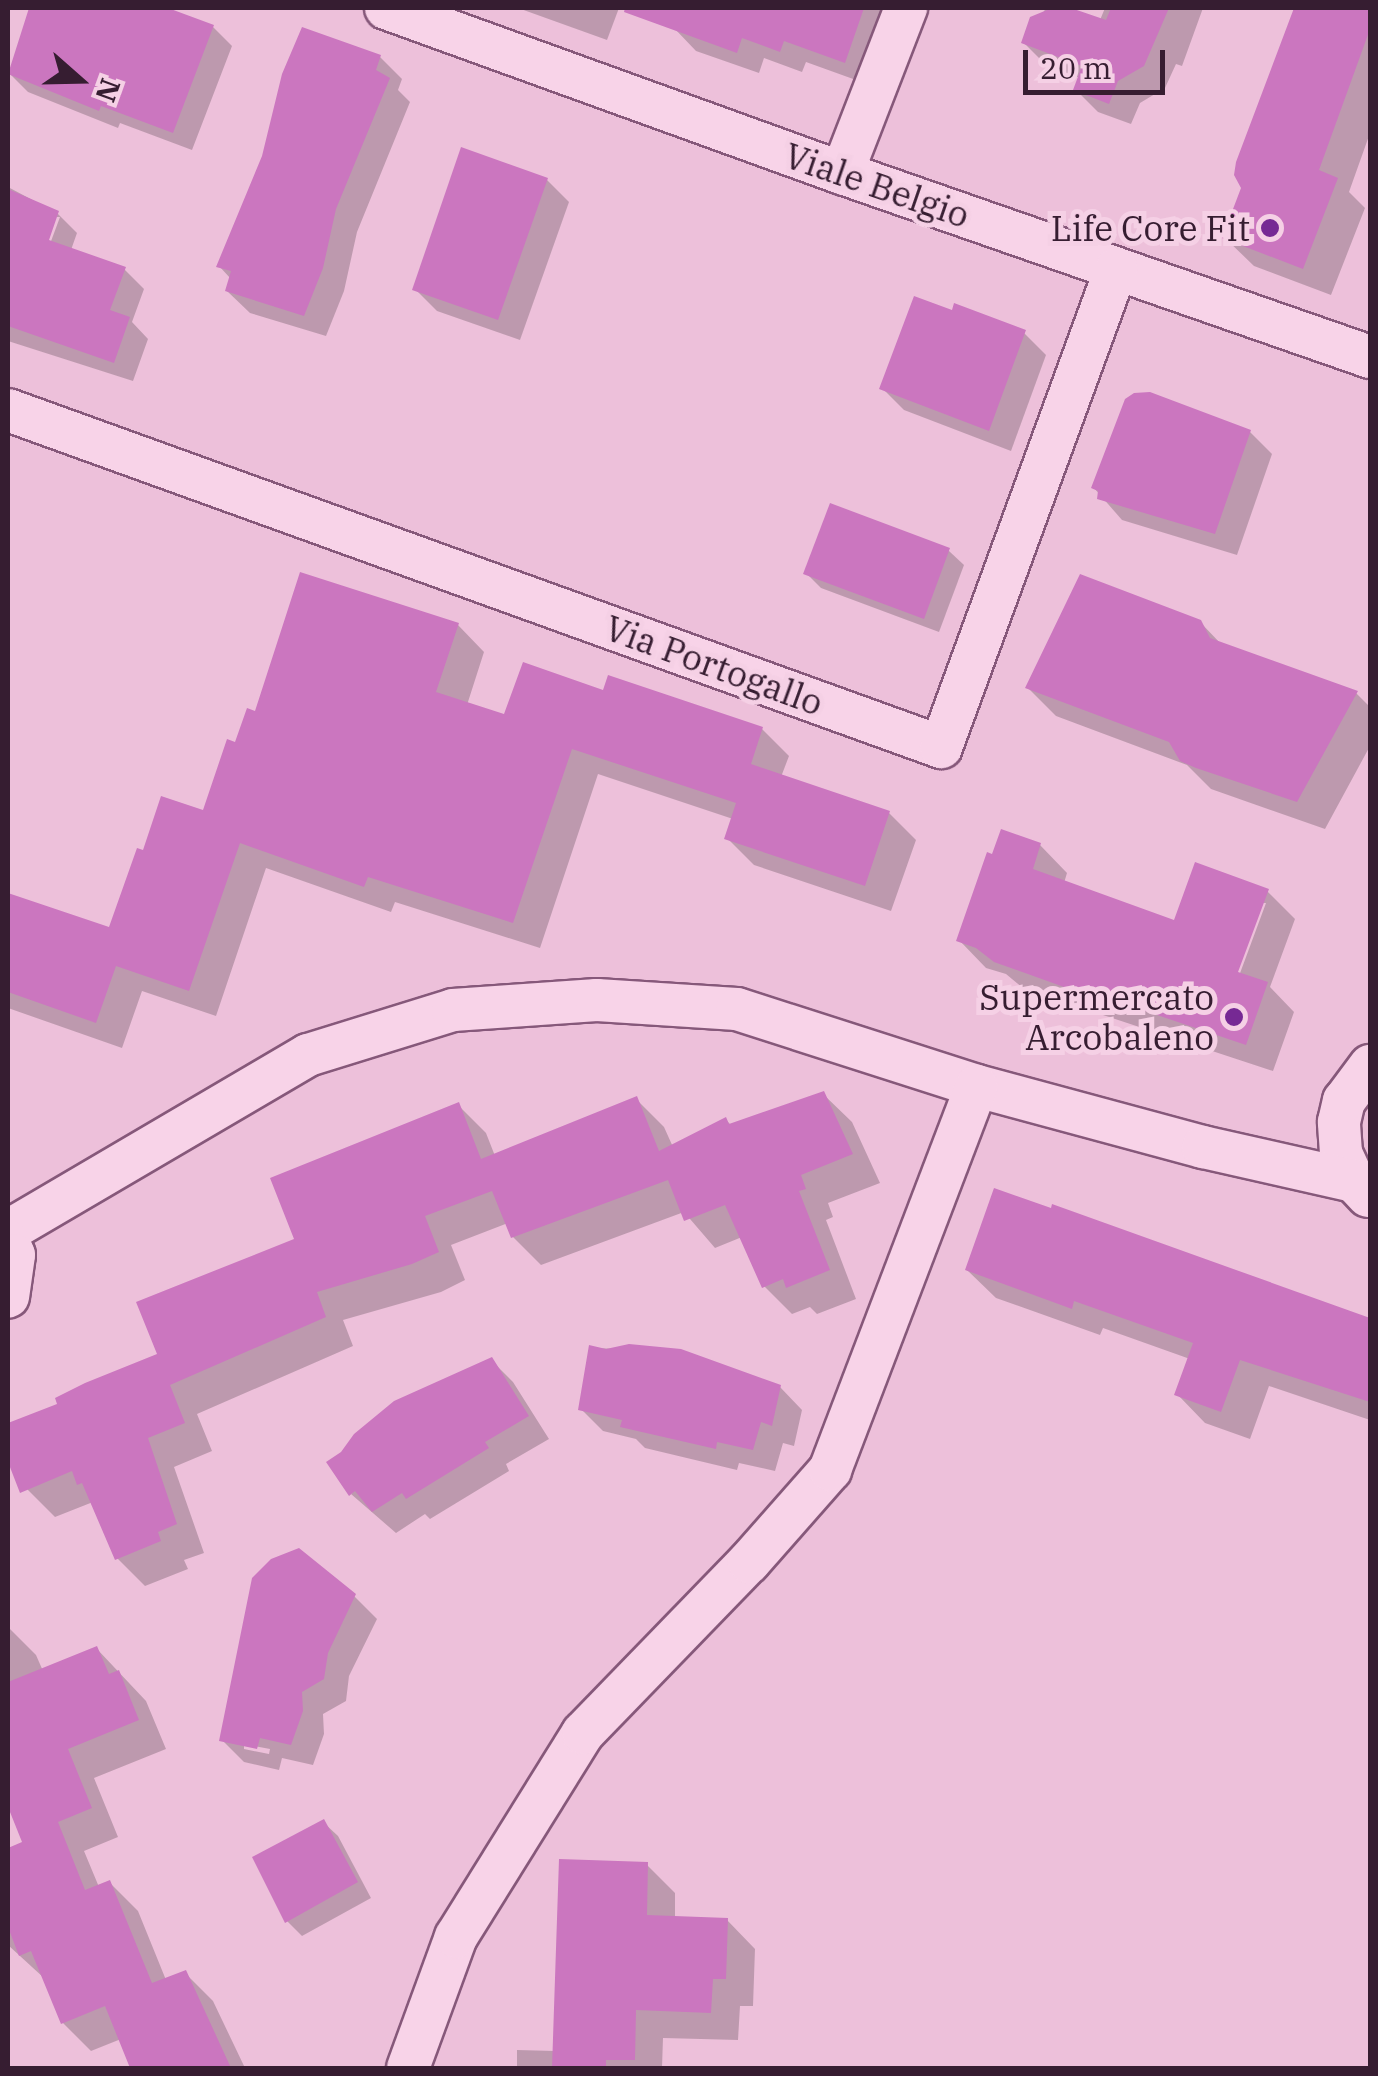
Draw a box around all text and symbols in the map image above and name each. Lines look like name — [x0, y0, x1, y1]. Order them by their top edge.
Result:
north arrow — [30, 30, 130, 130]
scale bar — [1028, 30, 1170, 92]
text: 20 m — [1040, 48, 1112, 87]
text: N — [87, 74, 130, 107]
street label: Viale Belgio — [779, 134, 975, 236]
place label: Life Core Fit — [1051, 207, 1250, 249]
marker: Life Core Fit — [1259, 217, 1281, 239]
street label: Via Portogallo — [599, 606, 829, 724]
place label: Supermercato Arcobaleno — [979, 976, 1214, 1058]
marker: Supermercato Arcobaleno — [1223, 1006, 1245, 1028]

